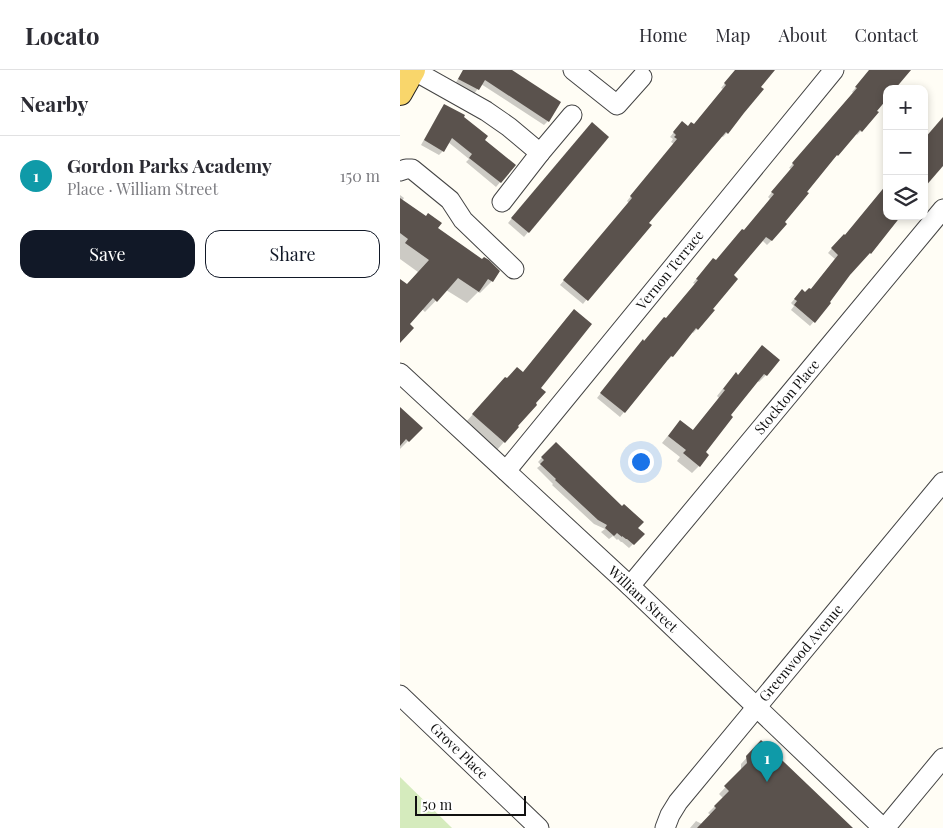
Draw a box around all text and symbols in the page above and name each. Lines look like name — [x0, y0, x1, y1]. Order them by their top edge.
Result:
text: Locato — [25, 19, 99, 51]
text: Home — [639, 23, 687, 47]
text: Map — [715, 23, 750, 47]
text: About — [778, 23, 827, 47]
text: Contact — [855, 23, 918, 47]
map controls — [883, 85, 928, 220]
button: + — [883, 85, 928, 130]
text: Nearby — [20, 89, 89, 117]
button: − — [883, 130, 928, 175]
text: Gordon Parks Academy — [67, 152, 272, 178]
text: 1 — [33, 165, 39, 186]
text: 150 m — [340, 165, 380, 186]
button: layers — [883, 175, 928, 220]
text: Place · William Street — [67, 178, 218, 199]
street label: Vernon Terrace — [631, 226, 708, 314]
button: Save — [20, 230, 195, 278]
button: Share — [205, 230, 380, 278]
street label: Stockton Place — [750, 355, 823, 438]
your location — [628, 449, 654, 475]
street label: William Street — [604, 561, 683, 637]
street label: Greenwood Avenue — [754, 600, 847, 705]
street label: Grove Place — [426, 718, 492, 783]
pin: 1 — [751, 741, 783, 782]
scale bar — [415, 793, 526, 816]
text: 50 m — [422, 795, 452, 814]

